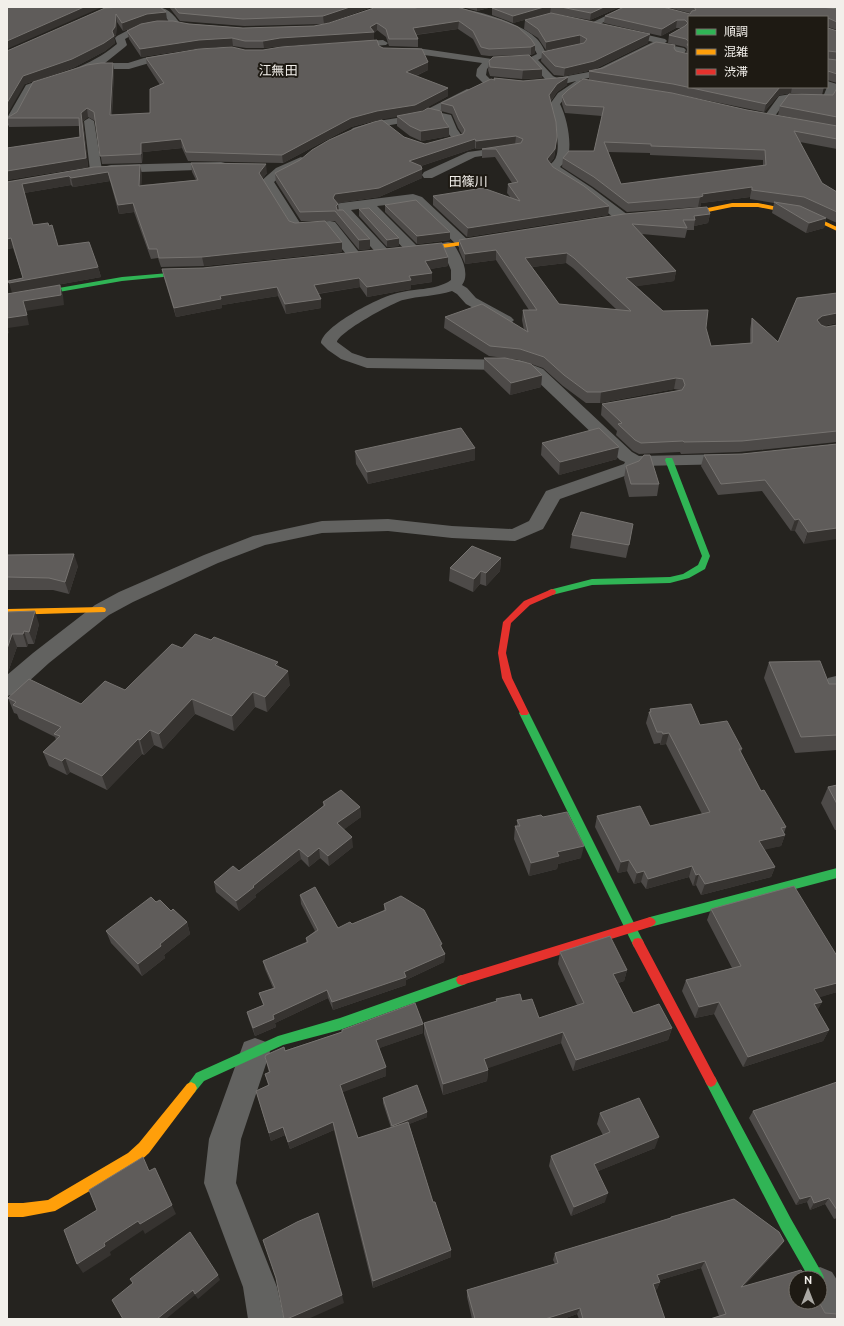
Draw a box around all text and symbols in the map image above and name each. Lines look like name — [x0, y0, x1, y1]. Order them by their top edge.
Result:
legend — [688, 16, 828, 88]
text: 順調 — [724, 25, 748, 38]
text: 混雑 — [724, 45, 748, 58]
district label: 江無田 — [258, 63, 298, 77]
text: 渋滞 — [724, 65, 748, 78]
district label: 田篠川 — [448, 174, 488, 188]
north arrow — [788, 1270, 828, 1310]
text: N — [804, 1274, 812, 1286]

